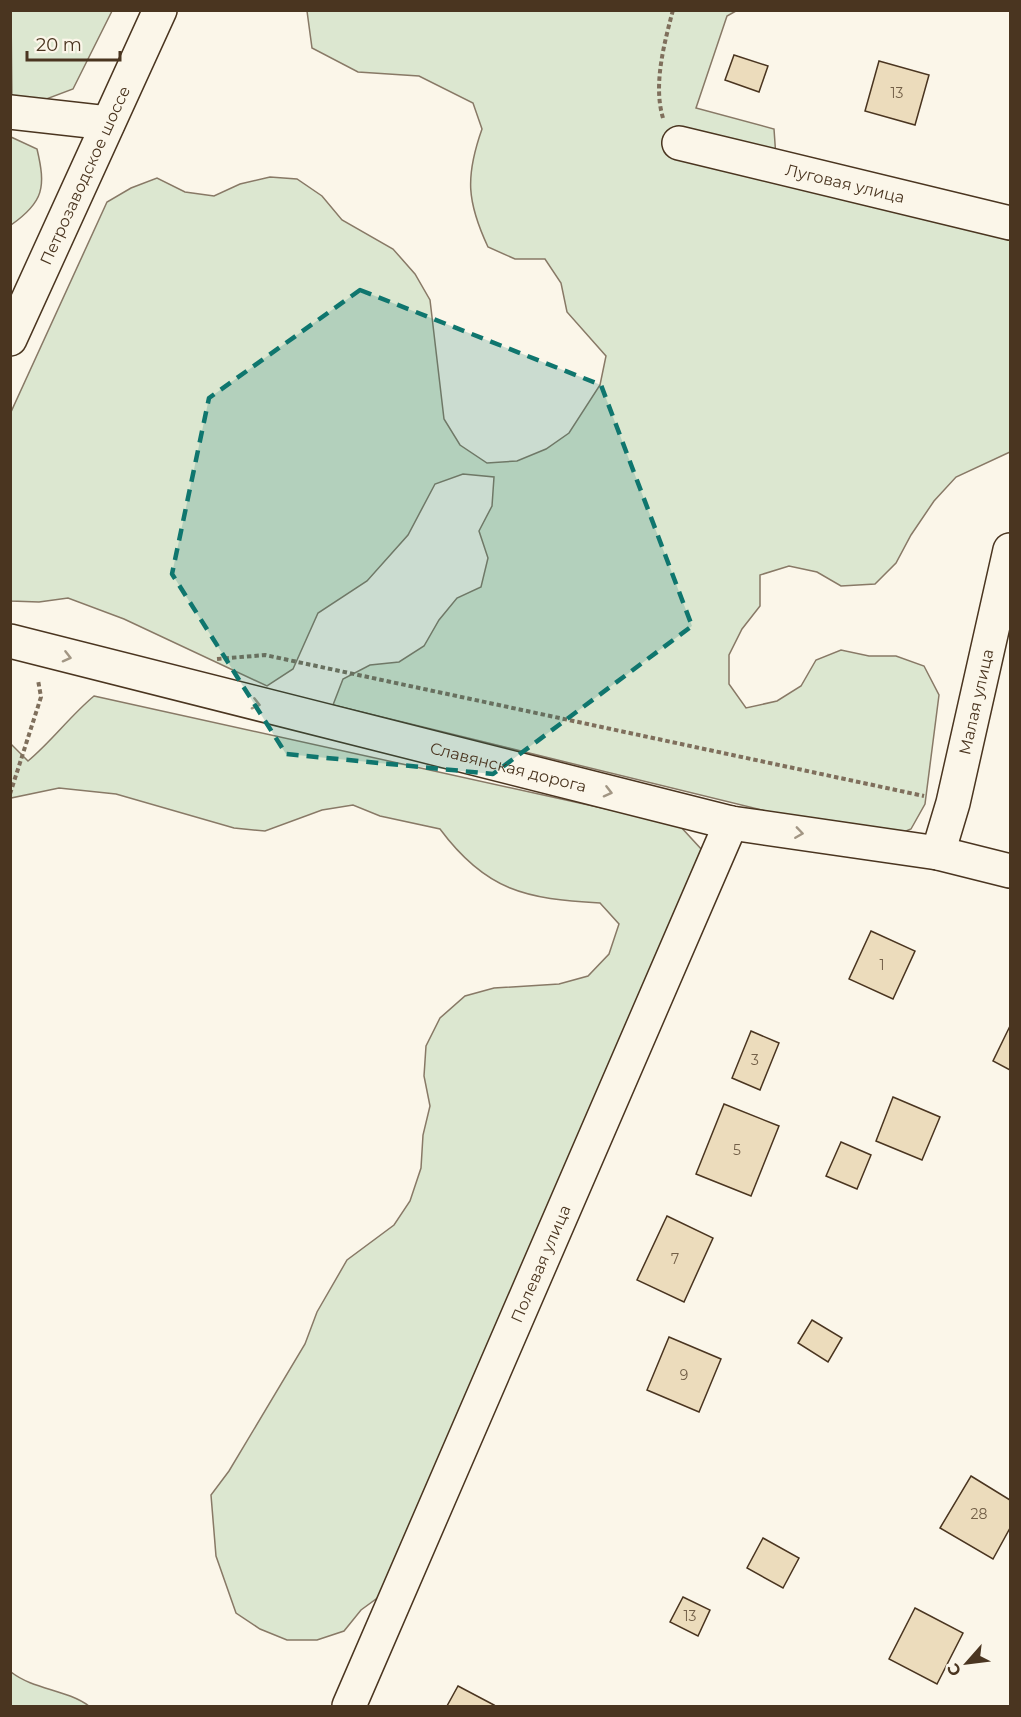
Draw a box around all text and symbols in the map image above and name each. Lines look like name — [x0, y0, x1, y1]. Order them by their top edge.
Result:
scale bar — [27, 24, 120, 62]
text: 20 m — [36, 34, 82, 56]
street label: Петрозаводское шоссе — [36, 83, 134, 268]
house number: 13 — [891, 84, 904, 102]
street label: Луговая улица — [784, 160, 907, 207]
street label: Малая улица — [955, 647, 997, 757]
one-way arrow — [62, 649, 72, 662]
one-way arrow — [251, 696, 261, 709]
street label: Славянская дорога — [428, 738, 589, 796]
one-way arrow — [603, 784, 613, 797]
one-way arrow — [794, 826, 803, 838]
house number: 1 — [879, 956, 885, 974]
house number: 3 — [751, 1051, 759, 1069]
house number: 5 — [733, 1141, 741, 1159]
street label: Полевая улица — [507, 1202, 574, 1325]
house number: 7 — [671, 1250, 679, 1268]
house number: 9 — [680, 1366, 688, 1384]
house number: 28 — [971, 1505, 988, 1523]
house number: 13 — [684, 1607, 697, 1625]
north arrow — [937, 1633, 997, 1693]
text: С — [943, 1660, 965, 1679]

